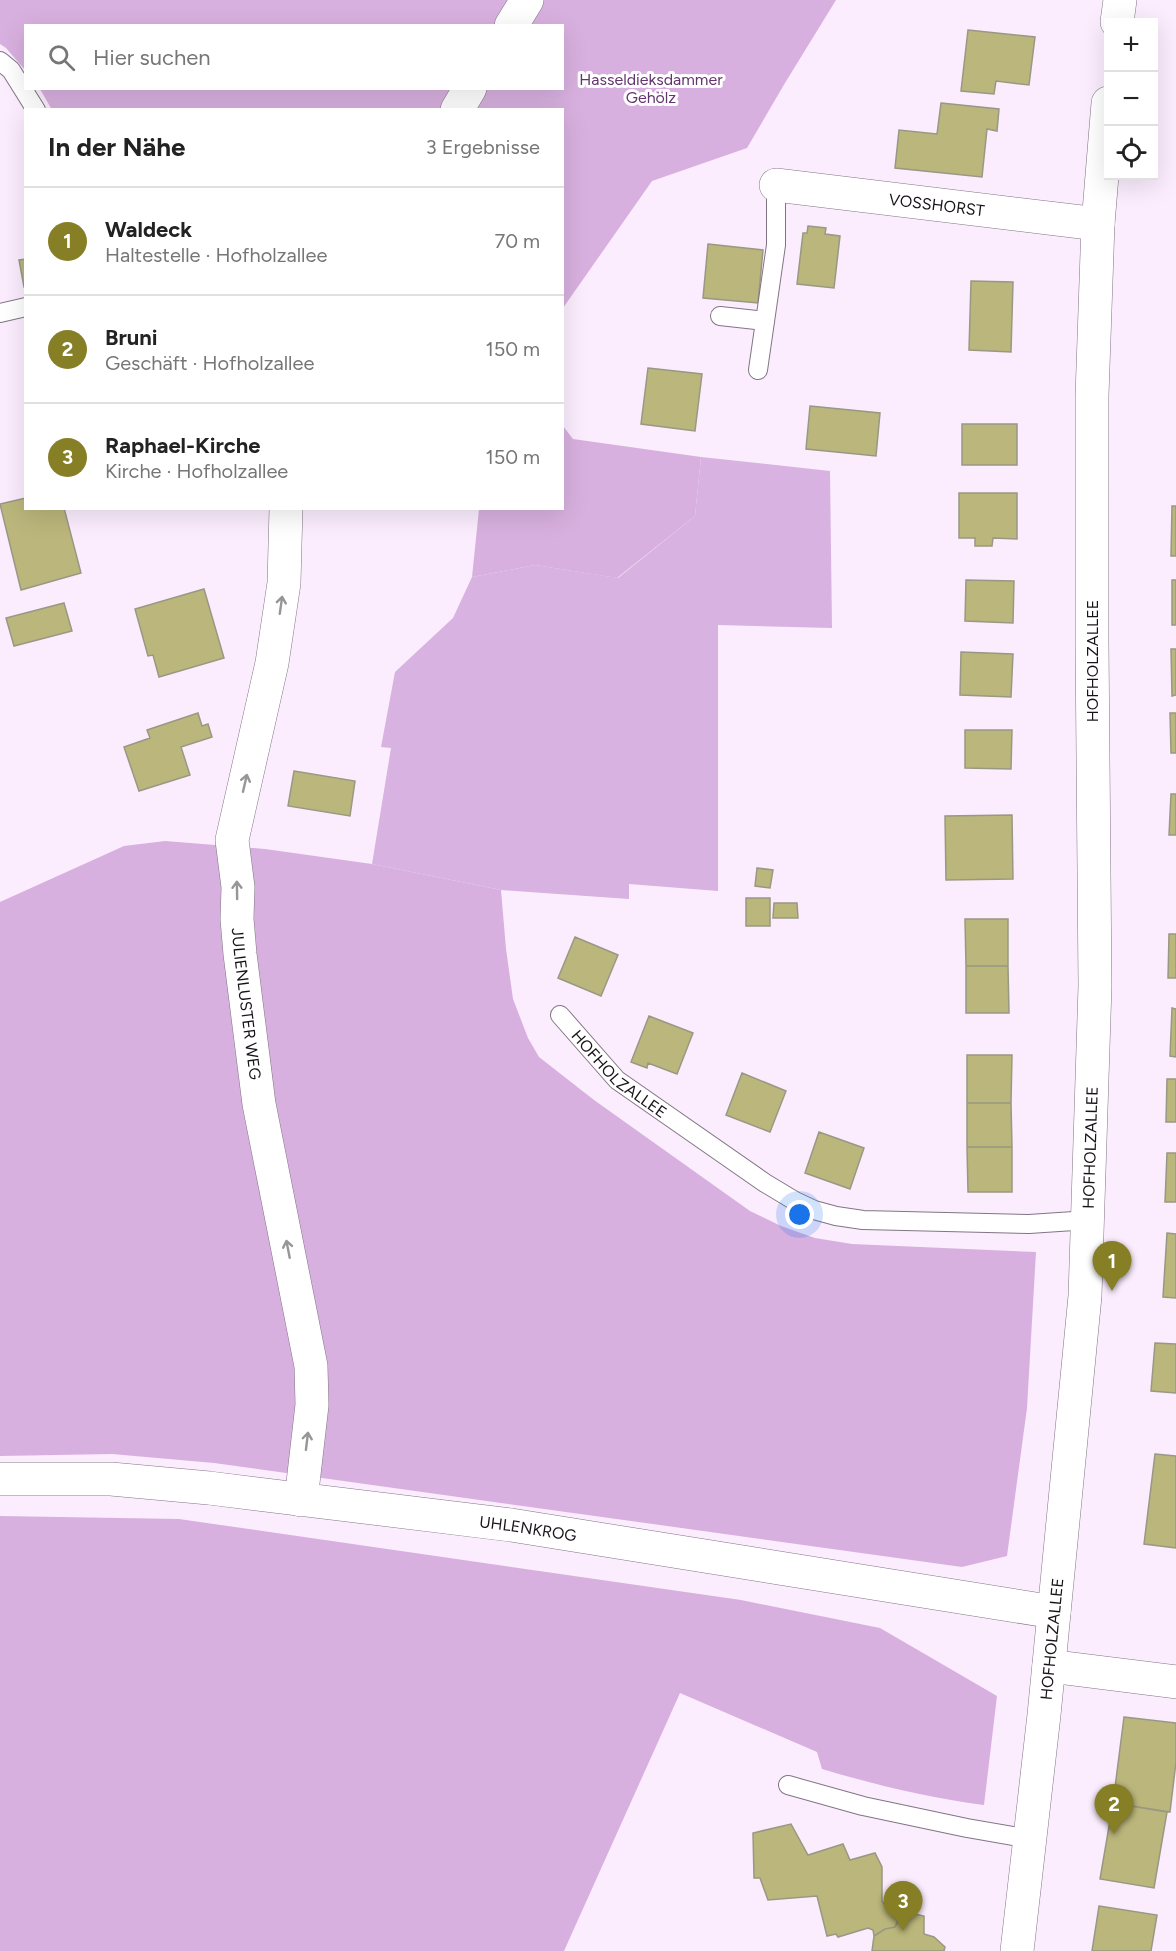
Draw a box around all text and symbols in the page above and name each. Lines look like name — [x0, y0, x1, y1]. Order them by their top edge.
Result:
map controls — [1104, 18, 1158, 180]
button: + — [1104, 18, 1158, 72]
search box — [24, 24, 564, 90]
icon: search — [45, 41, 78, 74]
text: Hier suchen — [93, 44, 211, 71]
park label: Hasseldieksdammer Gehölz — [579, 70, 723, 107]
button: − — [1104, 72, 1158, 126]
button: locate — [1104, 126, 1158, 180]
text: In der Nähe — [48, 131, 185, 163]
text: 3 Ergebnisse — [426, 135, 540, 159]
street label: VOSSHORST — [888, 190, 986, 220]
text: Waldeck — [105, 216, 192, 243]
text: 1 — [63, 229, 72, 253]
text: 70 m — [494, 229, 540, 253]
text: Haltestelle · Hofholzallee — [105, 243, 327, 267]
text: Bruni — [105, 324, 158, 351]
text: 2 — [62, 337, 73, 361]
text: 150 m — [485, 337, 540, 361]
text: Geschäft · Hofholzallee — [105, 351, 314, 375]
text: Raphael-Kirche — [105, 432, 260, 459]
text: 3 — [62, 445, 73, 469]
text: 150 m — [485, 445, 540, 469]
text: Kirche · Hofholzallee — [105, 459, 288, 483]
one-way arrow — [275, 596, 286, 615]
street label: HOFHOLZALLEE — [1083, 600, 1102, 722]
one-way arrow — [240, 773, 252, 792]
one-way arrow — [232, 881, 243, 901]
street label: JULIENLUSTER WEG — [228, 927, 265, 1081]
street label: HOFHOLZALLEE — [567, 1026, 670, 1122]
street label: HOFHOLZALLEE — [1079, 1086, 1102, 1209]
your location — [785, 1200, 814, 1229]
one-way arrow — [282, 1240, 293, 1259]
pin: 1 — [1092, 1242, 1132, 1291]
one-way arrow — [302, 1432, 313, 1452]
street label: UHLENKROG — [478, 1512, 578, 1545]
street label: HOFHOLZALLEE — [1037, 1577, 1067, 1701]
pin: 2 — [1094, 1784, 1134, 1834]
pin: 3 — [884, 1882, 922, 1931]

